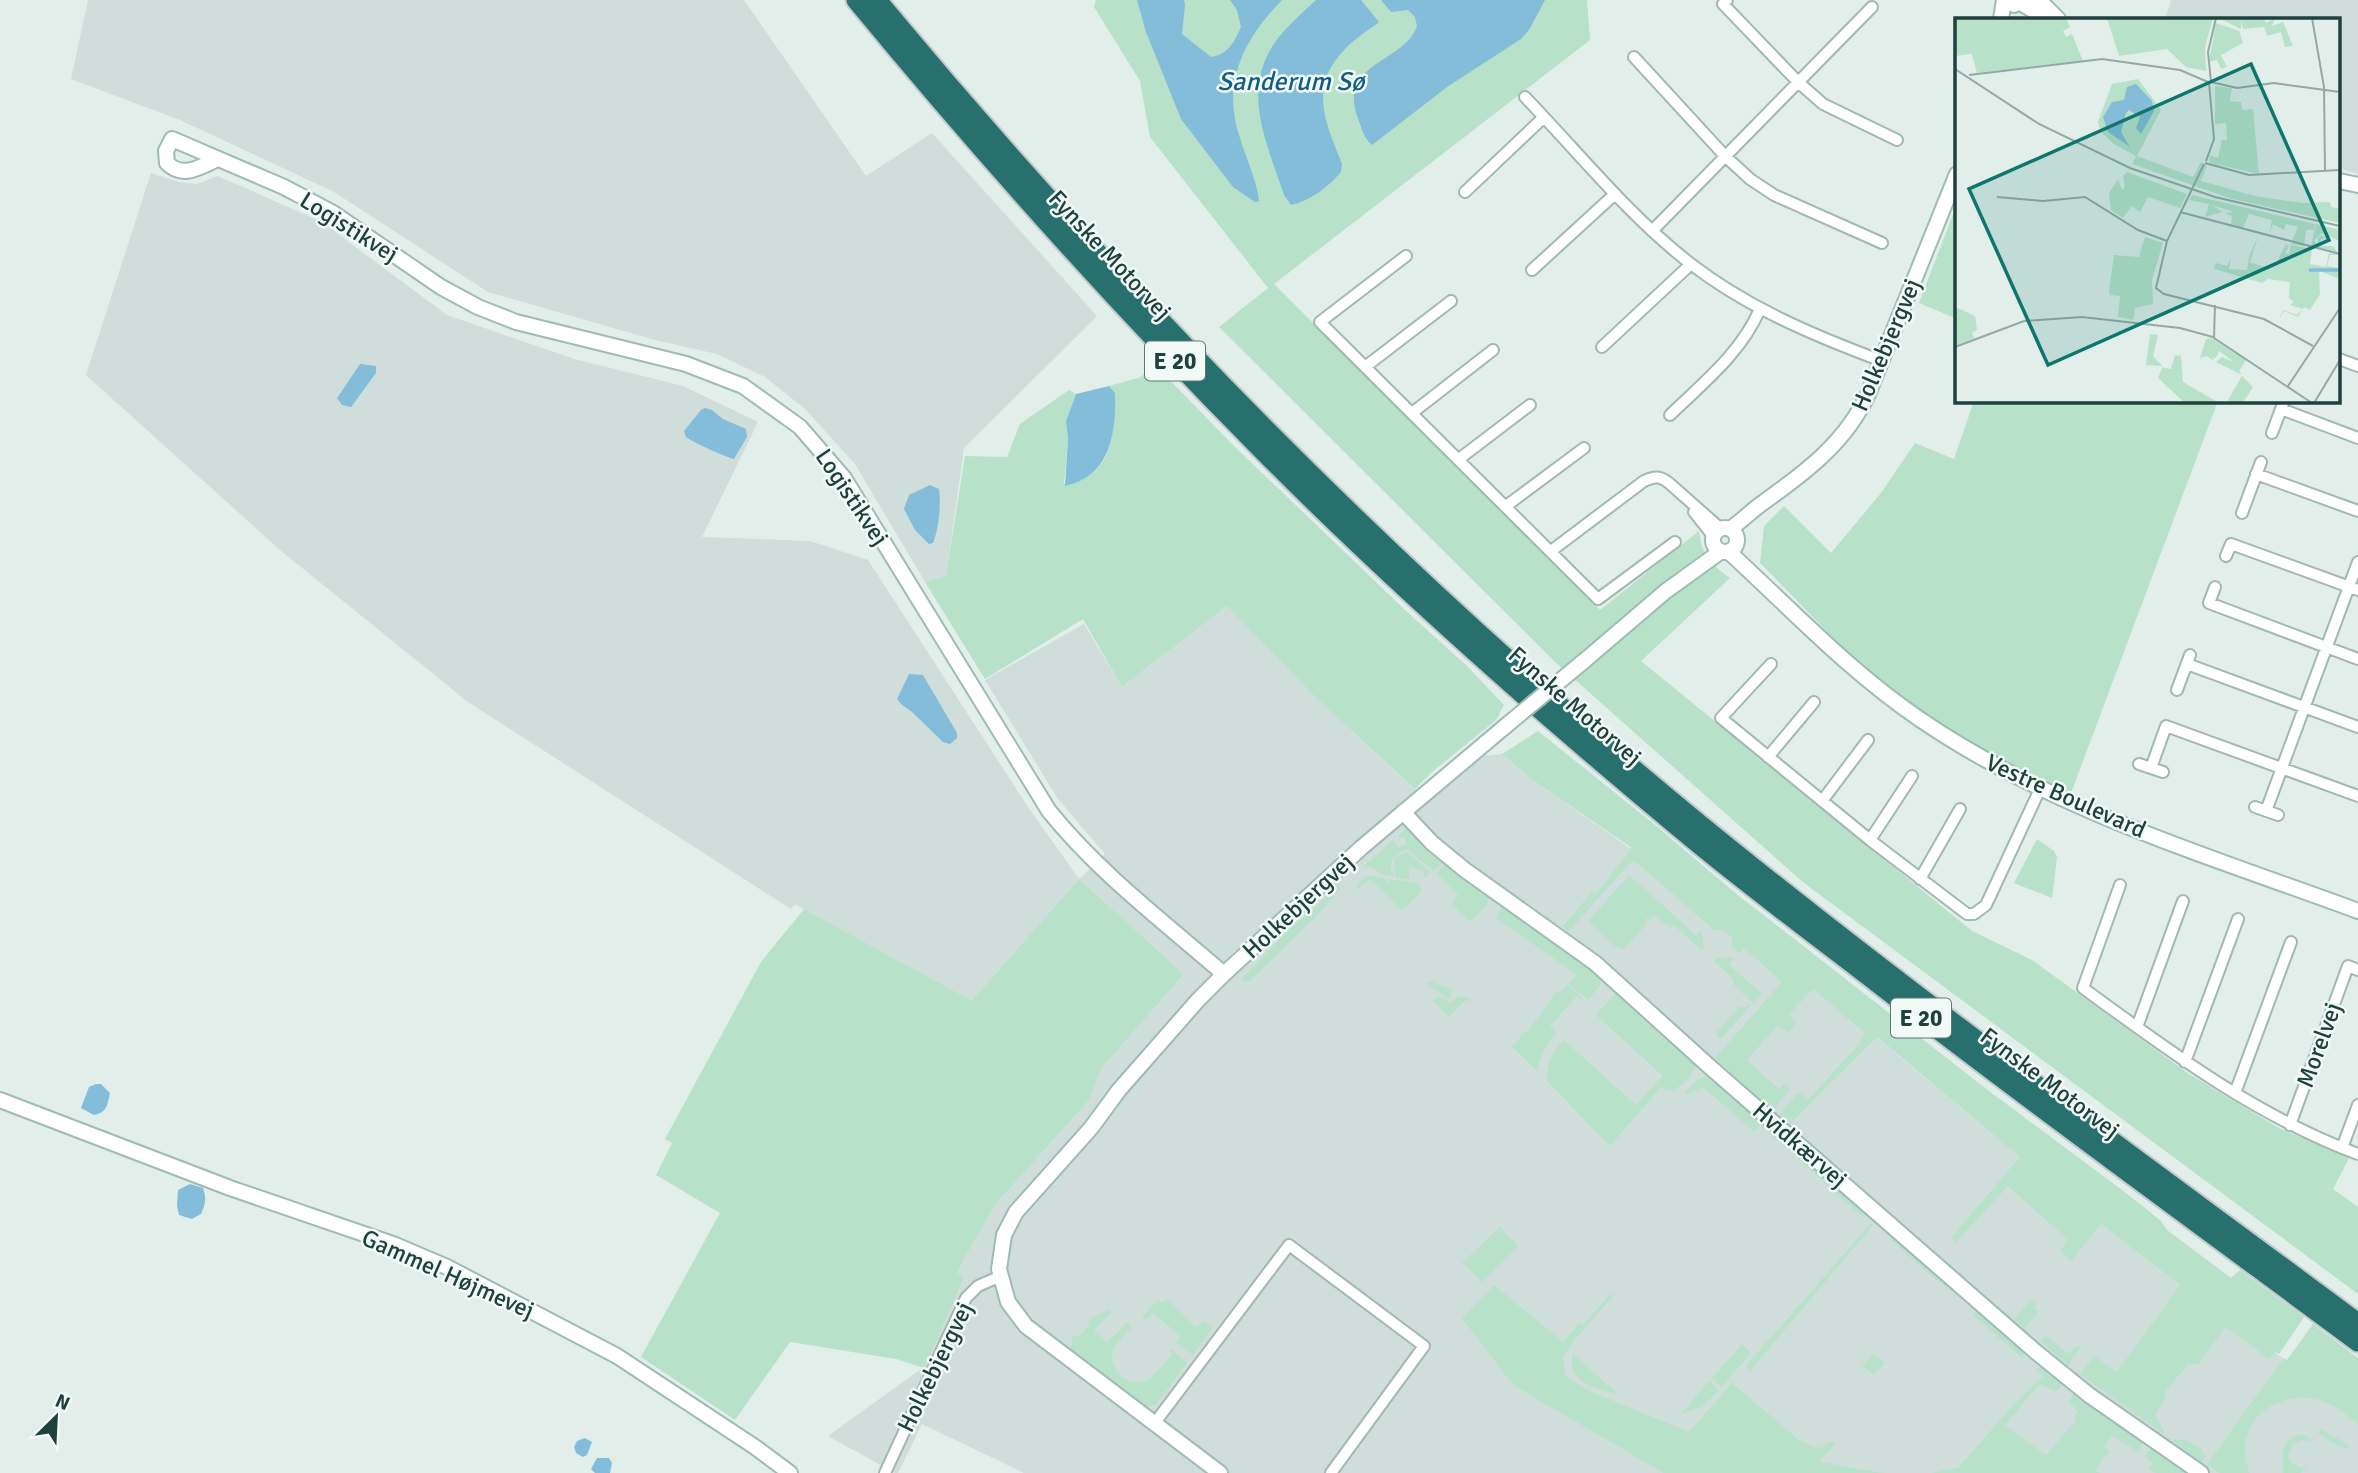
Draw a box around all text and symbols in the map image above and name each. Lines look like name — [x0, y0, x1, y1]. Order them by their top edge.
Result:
inset map — [1955, 18, 2340, 402]
water label: Sanderum Sø — [1218, 66, 1366, 98]
street label: Fynske Motorvej — [1042, 184, 1178, 326]
street label: Logistikvej — [294, 185, 404, 269]
street label: Holkebjergvej — [1845, 274, 1927, 416]
road number: E 20 — [1145, 342, 1205, 380]
street label: Logistikvej — [809, 443, 895, 551]
street label: Fynske Motorvej — [1502, 640, 1648, 772]
street label: Vestre Boulevard — [1981, 747, 2151, 845]
street label: Holkebjergvej — [1236, 847, 1360, 965]
road number: E 20 — [1891, 998, 1951, 1037]
street label: Morelvej — [2290, 998, 2348, 1092]
street label: Fynske Motorvej — [1974, 1021, 2126, 1145]
street label: Hvidkærvej — [1747, 1096, 1853, 1194]
street label: Gammel Højmevej — [357, 1223, 539, 1325]
street label: Holkebjergvej — [891, 1297, 979, 1437]
north arrow — [21, 1382, 91, 1452]
text: N — [52, 1389, 73, 1416]

